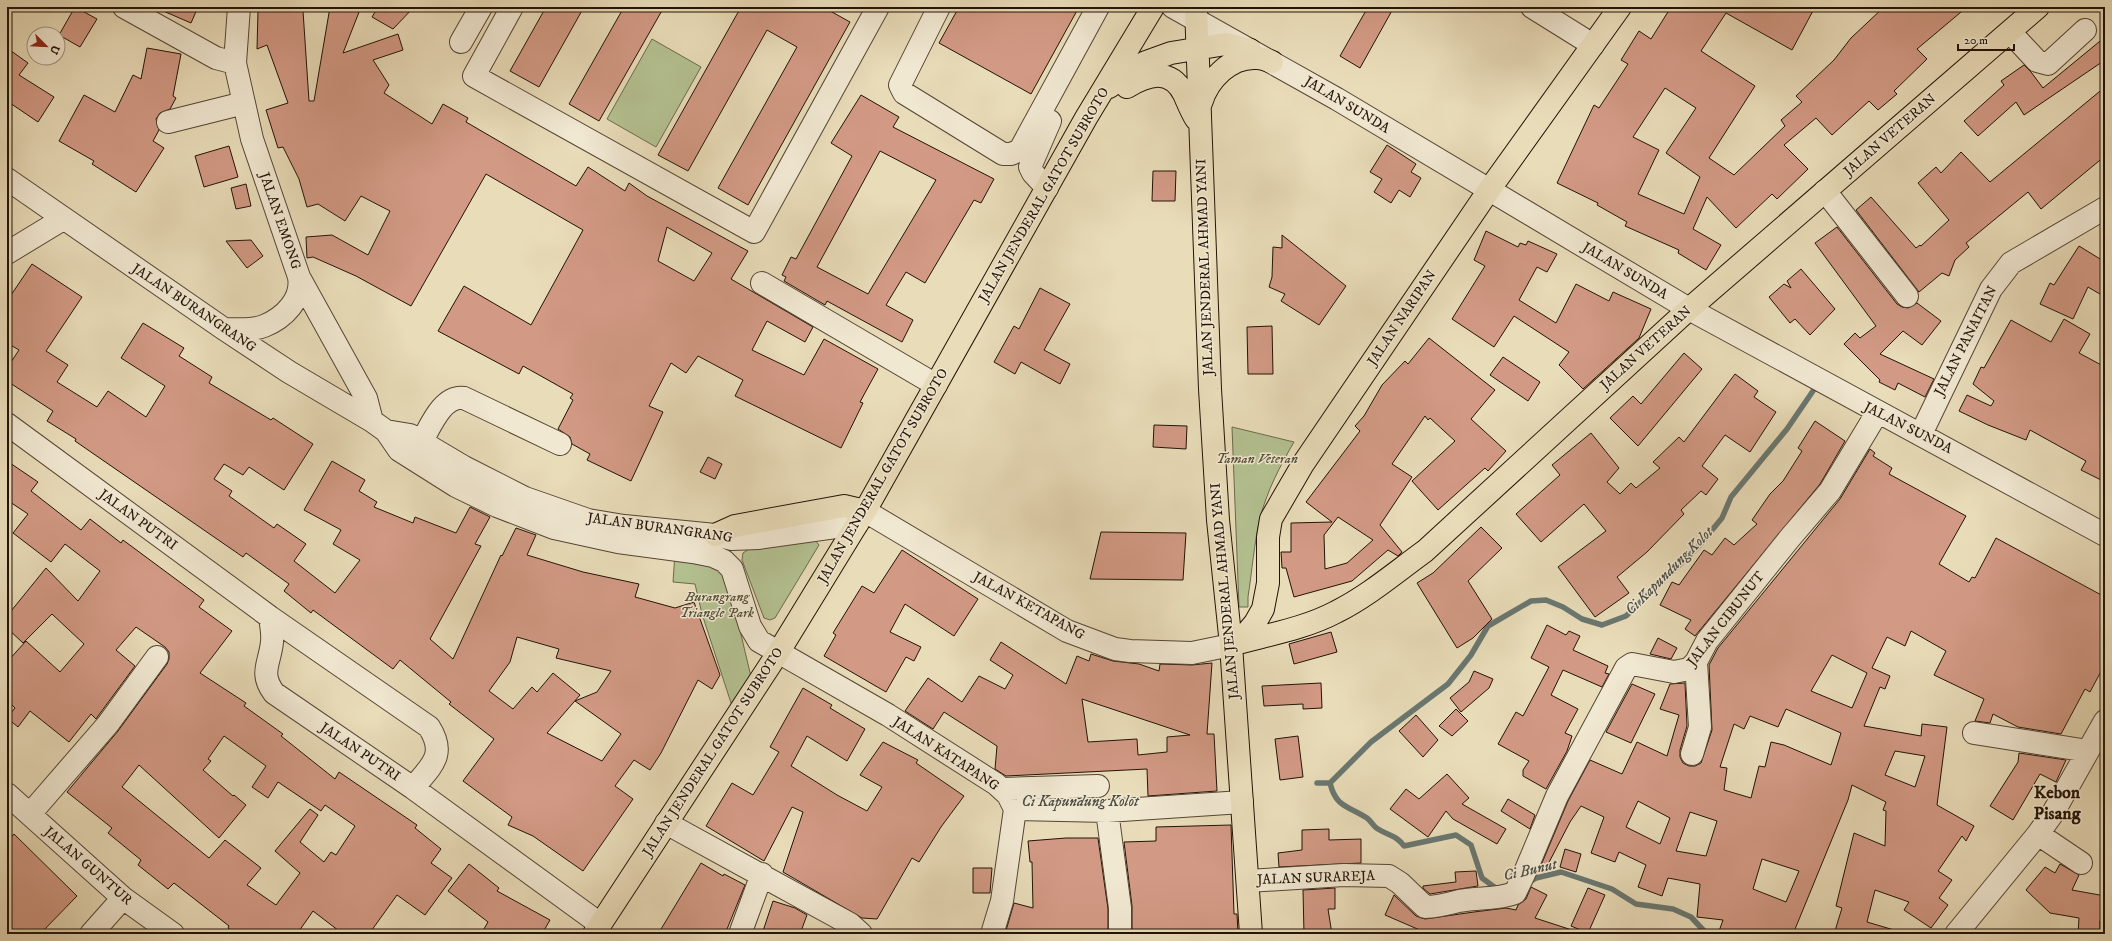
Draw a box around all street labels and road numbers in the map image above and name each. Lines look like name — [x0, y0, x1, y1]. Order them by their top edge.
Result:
street label: JALAN SUNDA — [1299, 71, 1394, 138]
street label: JALAN JENDERAL GATOT SUBROTO — [974, 84, 1113, 308]
street label: JALAN VETERAN — [1838, 89, 1940, 181]
street label: JALAN JENDERAL AHMAD YANI — [1192, 158, 1218, 378]
street label: JALAN EMONG — [254, 168, 305, 272]
street label: JALAN SUNDA — [1577, 237, 1672, 304]
street label: JALAN BURANGRANG — [127, 259, 260, 356]
street label: JALAN NARIPAN — [1362, 266, 1441, 371]
street label: JALAN PANAITAN — [1930, 282, 2002, 401]
street label: JALAN VETERAN — [1595, 302, 1696, 395]
street label: JALAN JENDERAL GATOT SUBROTO — [813, 365, 952, 589]
street label: JALAN SUNDA — [1859, 397, 1956, 459]
street label: JALAN JENDERAL AHMAD YANI — [1207, 482, 1244, 702]
street label: JALAN PUTRI — [94, 484, 181, 555]
street label: JALAN BURANGRANG — [584, 509, 734, 547]
street label: JALAN KETAPANG — [968, 567, 1088, 644]
street label: JALAN CIBUNUT — [1682, 568, 1769, 672]
street label: JALAN JENDERAL GATOT SUBROTO — [637, 644, 787, 862]
street label: JALAN KATAPANG — [888, 712, 1003, 795]
street label: JALAN PUTRI — [315, 718, 404, 785]
street label: JALAN GUNTUR — [39, 822, 136, 910]
street label: JALAN SURAREJA — [1255, 867, 1376, 889]

